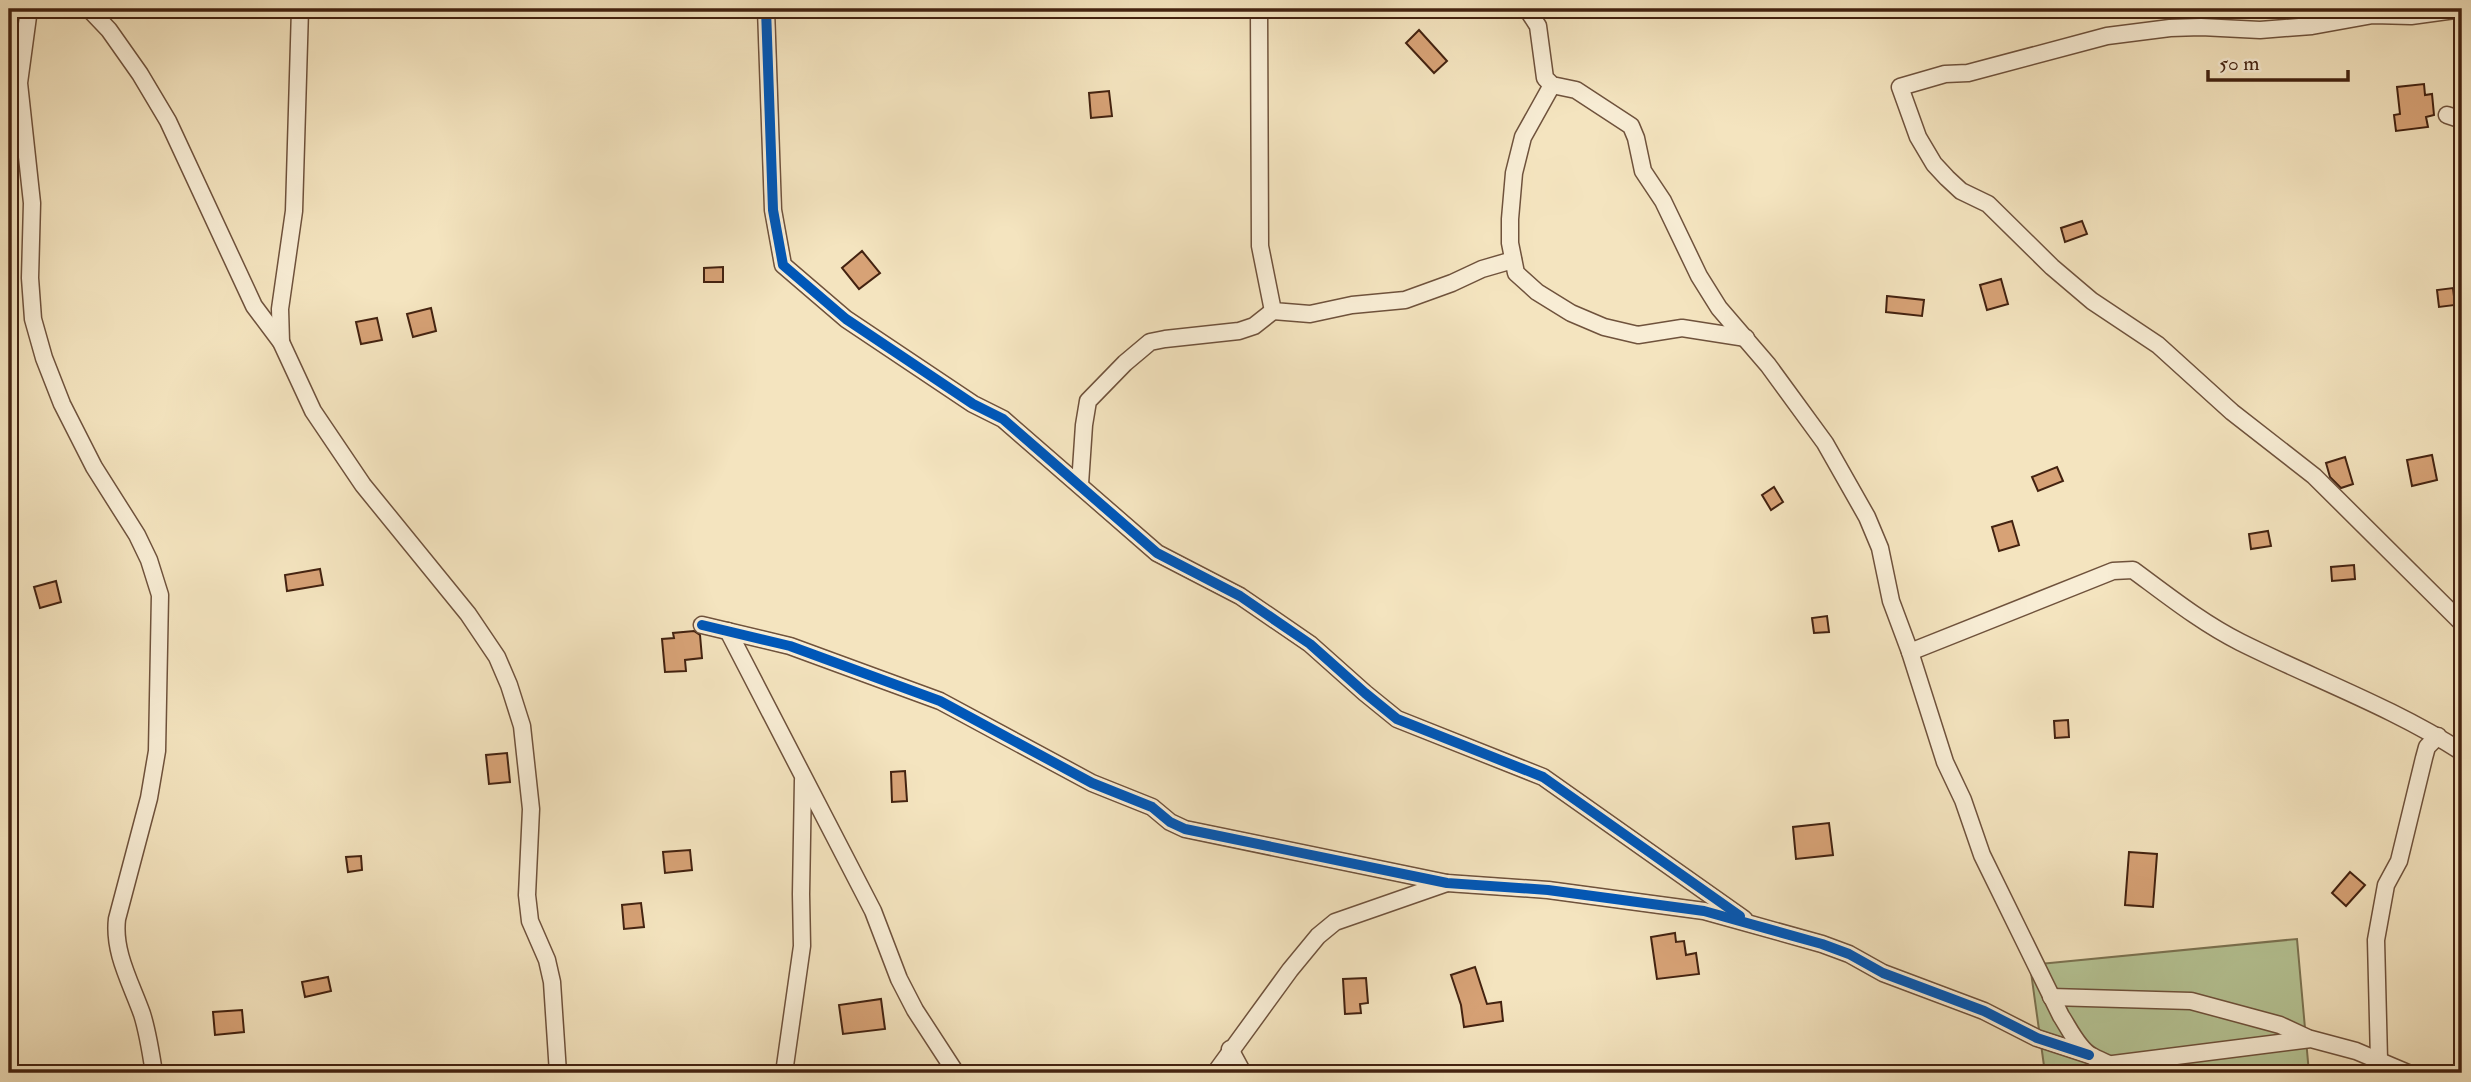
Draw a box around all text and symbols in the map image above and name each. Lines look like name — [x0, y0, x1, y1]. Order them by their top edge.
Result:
scale bar — [2208, 38, 2348, 82]
text: 50 m — [2219, 50, 2260, 77]

